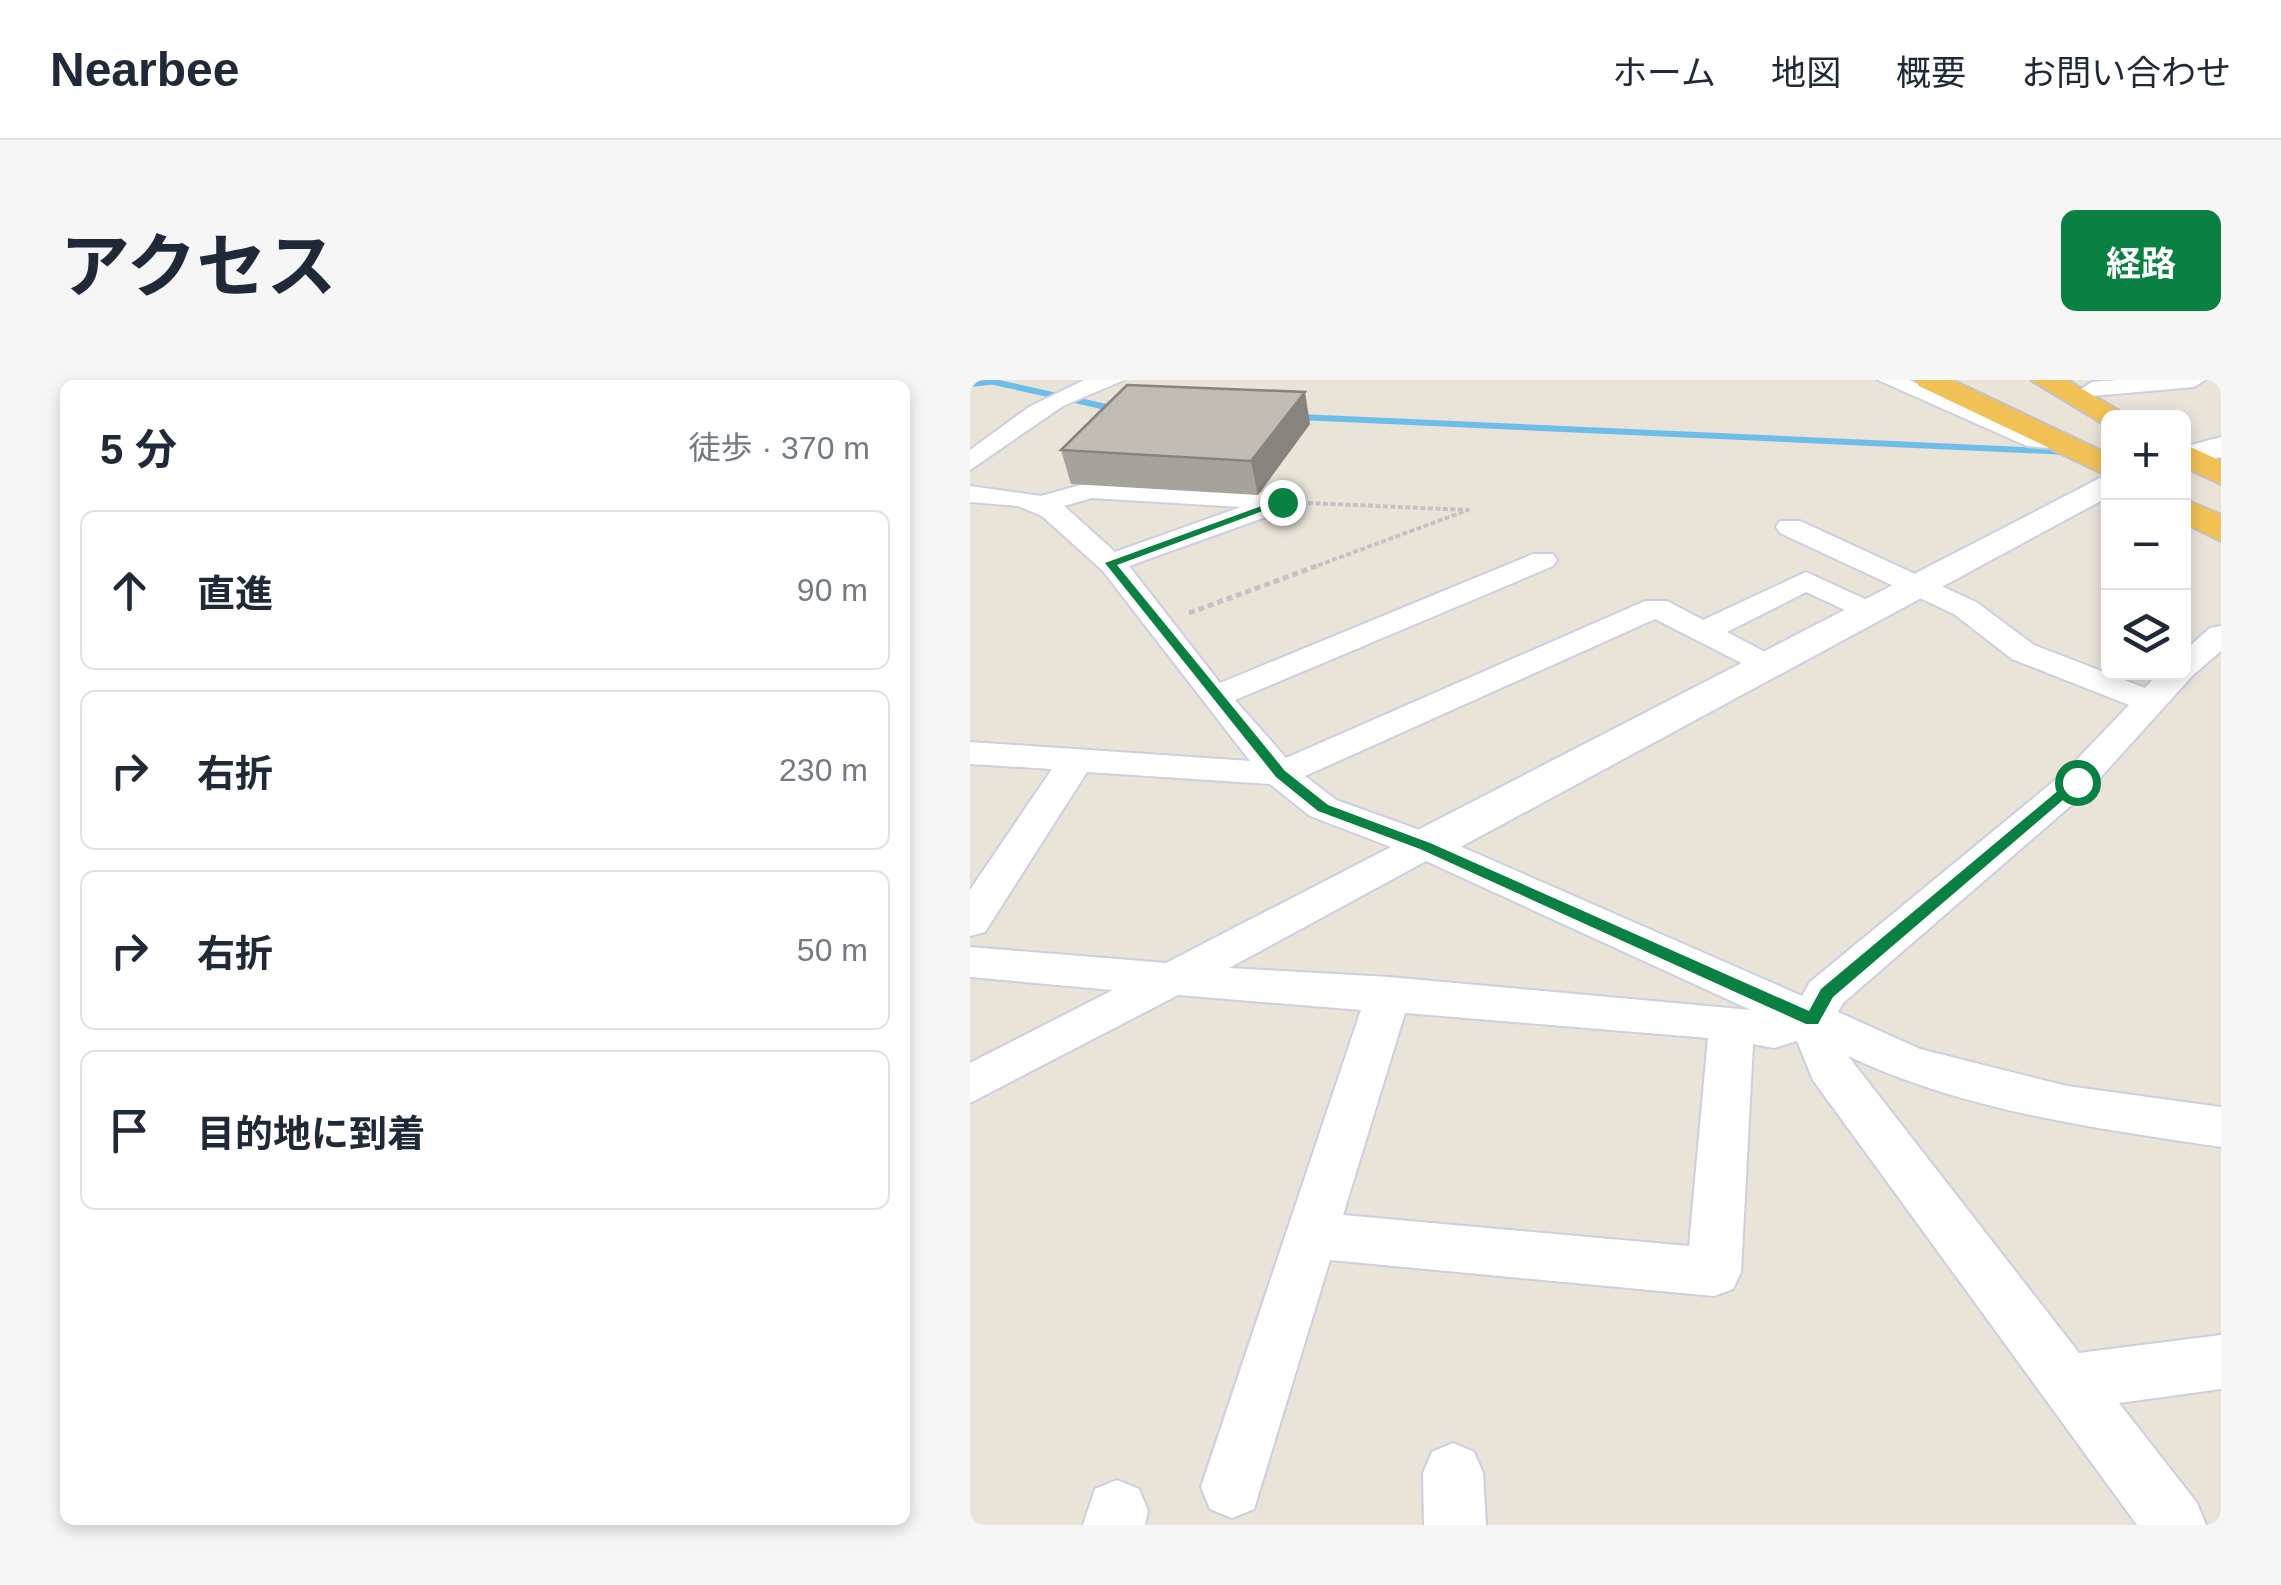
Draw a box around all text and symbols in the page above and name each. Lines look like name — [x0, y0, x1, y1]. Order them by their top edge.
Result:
text: Nearbee — [50, 43, 239, 96]
text: ホーム — [1612, 53, 1716, 92]
text: 地図 — [1771, 53, 1841, 92]
text: 概要 — [1896, 53, 1966, 92]
text: お問い合わせ — [2021, 53, 2231, 92]
button: 経路 — [2061, 210, 2221, 311]
text: アクセス — [60, 228, 337, 306]
map controls — [2101, 410, 2191, 680]
button: + — [2101, 410, 2191, 500]
text: 5 分 — [100, 426, 177, 473]
text: 徒歩 · 370 m — [689, 430, 870, 466]
route end — [1260, 480, 1306, 526]
button: − — [2101, 500, 2191, 590]
icon: ahead — [102, 563, 157, 618]
text: 90 m — [797, 572, 868, 608]
text: 直進 — [197, 573, 273, 615]
button: layers — [2101, 590, 2191, 680]
icon: right — [102, 743, 157, 798]
text: 230 m — [779, 752, 868, 788]
text: 右折 — [197, 753, 273, 795]
route start — [2055, 760, 2101, 806]
icon: right — [102, 923, 157, 978]
text: 50 m — [797, 932, 868, 968]
text: 右折 — [197, 933, 273, 975]
icon: arrive — [102, 1103, 157, 1158]
text: 目的地に到着 — [197, 1113, 425, 1155]

